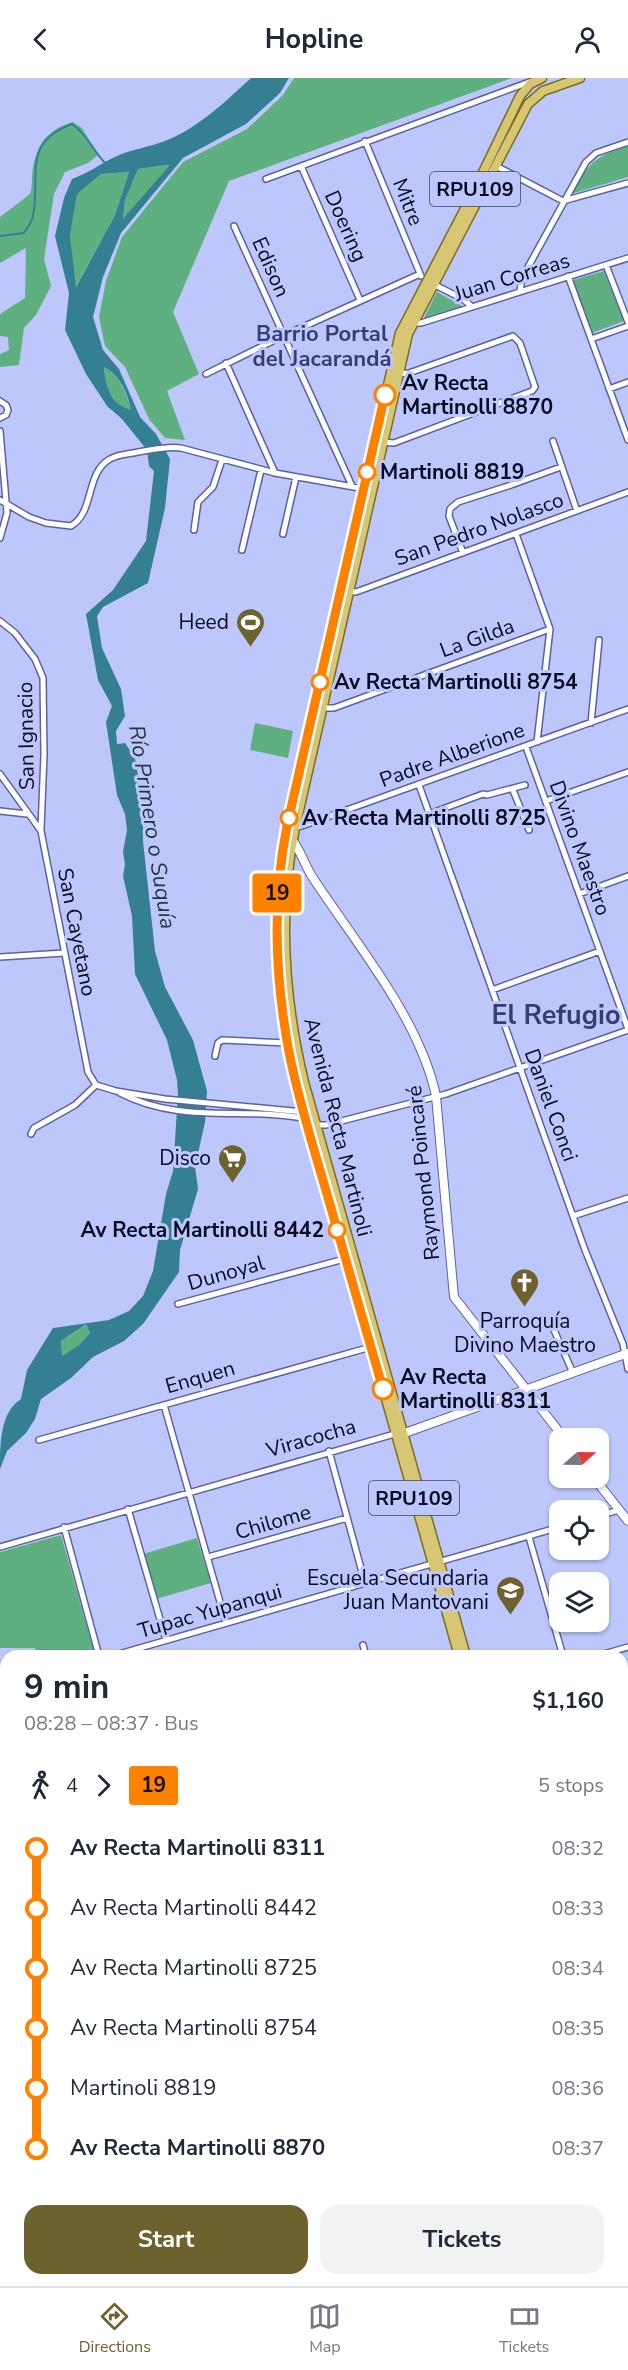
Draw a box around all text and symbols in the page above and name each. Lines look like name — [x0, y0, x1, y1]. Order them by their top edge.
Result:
text: Hopline — [265, 21, 363, 58]
icon: back — [24, 23, 57, 56]
icon: person — [571, 23, 604, 56]
road number: RPU109 — [430, 172, 520, 206]
street label: Mitre — [386, 174, 430, 230]
street label: Doering — [318, 186, 374, 266]
street label: Edison — [245, 233, 297, 301]
street label: Juan Correas — [450, 246, 573, 308]
district label: Barrio Portal del Jacarandá — [253, 319, 391, 374]
place label: Av Recta Martinolli 8870 — [402, 369, 553, 421]
marker: Av Recta Martinolli 8870 — [374, 384, 396, 406]
place label: Martinoli 8819 — [380, 458, 524, 486]
marker: Martinoli 8819 — [358, 463, 376, 481]
street label: San Pedro Nolasco — [391, 485, 567, 573]
sports icon: Heed — [234, 606, 266, 648]
place label: Heed — [178, 608, 229, 636]
street label: La Gilda — [436, 612, 518, 664]
place label: Av Recta Martinolli 8754 — [334, 668, 578, 696]
marker: Av Recta Martinolli 8754 — [311, 673, 329, 691]
street label: San Ignacio — [11, 682, 41, 790]
street label: Padre Alberione — [376, 716, 528, 794]
water label: Río Primero o Suquía — [121, 723, 183, 931]
street label: Divino Maestro — [543, 777, 617, 919]
place label: Av Recta Martinolli 8725 — [302, 804, 546, 832]
marker: Av Recta Martinolli 8725 — [280, 809, 298, 827]
street label: San Cayetano — [51, 865, 103, 999]
line badge: 19 — [250, 874, 304, 912]
text: 19 — [264, 879, 290, 907]
district label: El Refugio — [492, 997, 620, 1034]
street label: Avenida Recta Martinoli — [297, 1015, 379, 1239]
street label: Daniel Conci — [518, 1045, 584, 1165]
street label: Raymond Poincaré — [400, 1084, 446, 1262]
supermarket icon: Disco — [216, 1142, 248, 1184]
place label: Disco — [159, 1144, 211, 1172]
place label: Av Recta Martinolli 8442 — [80, 1216, 324, 1244]
marker: Av Recta Martinolli 8442 — [328, 1221, 346, 1239]
street label: Dunoyal — [184, 1248, 268, 1297]
church icon: Parroquía Divino Maestro — [509, 1266, 541, 1308]
place label: Parroquía Divino Maestro — [454, 1307, 596, 1359]
street label: Enquen — [162, 1354, 238, 1400]
place label: Av Recta Martinolli 8311 — [400, 1363, 551, 1415]
marker: Av Recta Martinolli 8311 — [372, 1378, 394, 1400]
street label: Viracocha — [262, 1412, 359, 1464]
north arrow — [549, 1428, 609, 1488]
map controls — [549, 1428, 609, 1632]
road number: RPU109 — [369, 1481, 459, 1515]
street label: Chilome — [232, 1498, 314, 1546]
button: locate — [549, 1500, 609, 1560]
place label: Escuela Secundaria Juan Mantovani — [307, 1564, 489, 1616]
button: layers — [549, 1572, 609, 1632]
school or university icon: Escuela Secundaria Juan Mantovani — [494, 1574, 526, 1616]
street label: Tupac Yupanqui — [135, 1577, 285, 1645]
text: 9 min — [24, 1665, 109, 1710]
text: $1,160 — [533, 1686, 604, 1716]
text: 08:28 – 08:37 · Bus — [24, 1710, 199, 1737]
icon: walk — [24, 1769, 57, 1802]
icon: forward — [87, 1769, 120, 1802]
text: 19 — [141, 1771, 166, 1799]
text: 4 — [66, 1772, 78, 1799]
text: 5 stops — [538, 1772, 604, 1799]
text: Av Recta Martinolli 8311 — [70, 1833, 325, 1863]
text: 08:32 — [551, 1835, 604, 1862]
text: Av Recta Martinolli 8442 — [70, 1893, 317, 1923]
text: 08:33 — [551, 1895, 604, 1922]
text: Av Recta Martinolli 8725 — [70, 1953, 317, 1983]
text: 08:34 — [551, 1955, 604, 1982]
text: Av Recta Martinolli 8754 — [70, 2013, 317, 2043]
text: 08:35 — [551, 2015, 604, 2042]
text: Martinoli 8819 — [70, 2073, 217, 2103]
text: 08:36 — [551, 2075, 604, 2102]
text: Av Recta Martinolli 8870 — [70, 2133, 325, 2163]
text: 08:37 — [551, 2135, 604, 2162]
button: Start — [24, 2205, 308, 2274]
button: Tickets — [320, 2205, 604, 2274]
tab: Directions — [79, 2300, 151, 2358]
tab: Map — [308, 2300, 341, 2358]
tab: Tickets — [499, 2300, 549, 2358]

